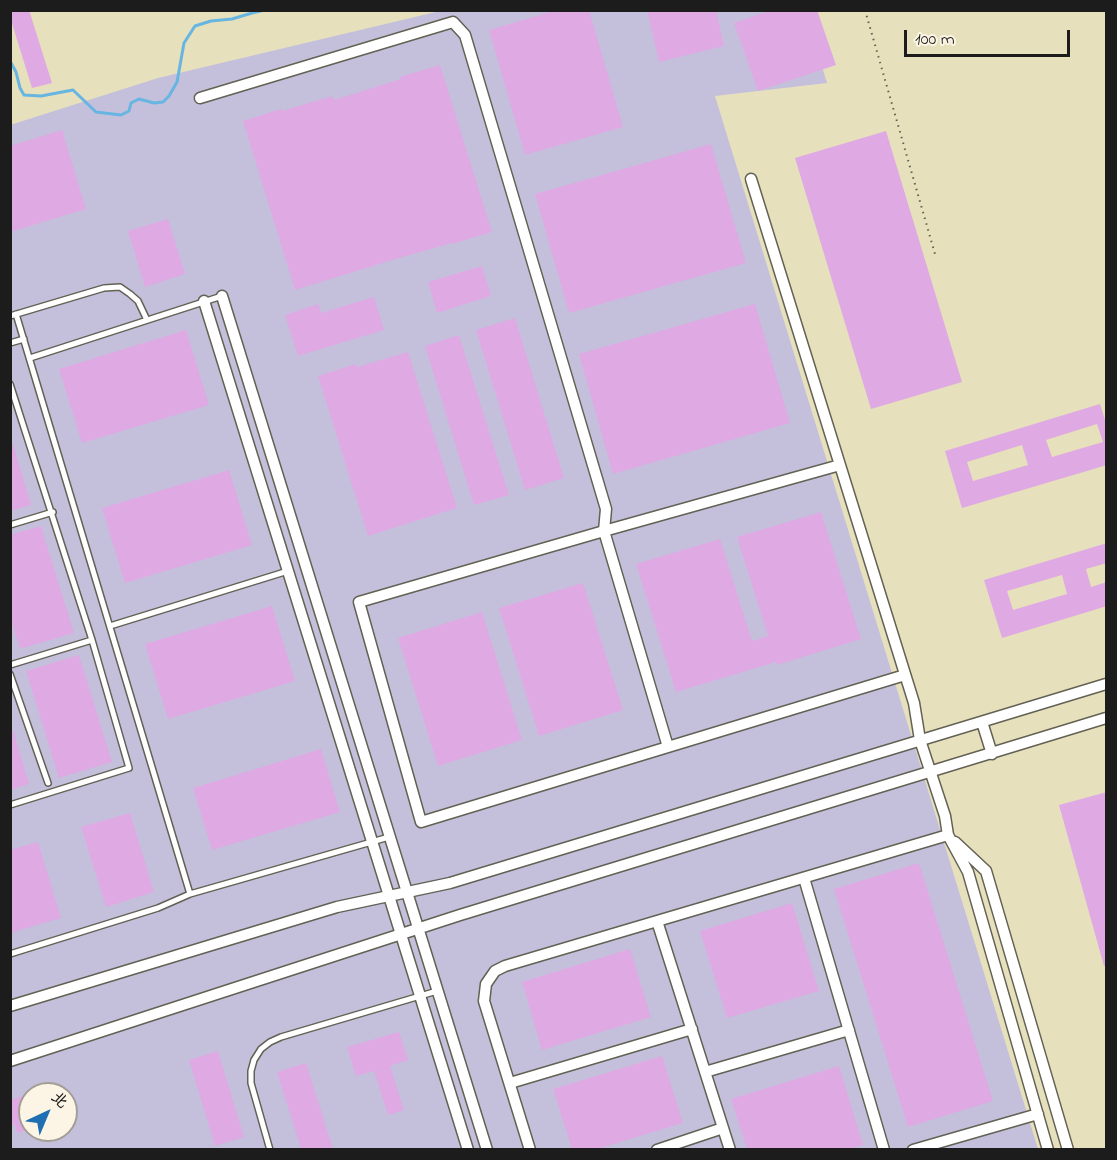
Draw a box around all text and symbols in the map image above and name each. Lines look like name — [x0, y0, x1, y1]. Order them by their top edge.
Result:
scale bar — [907, 18, 1074, 56]
text: 100 m — [915, 27, 955, 53]
north arrow — [18, 1082, 78, 1142]
text: 北 — [45, 1086, 73, 1115]

